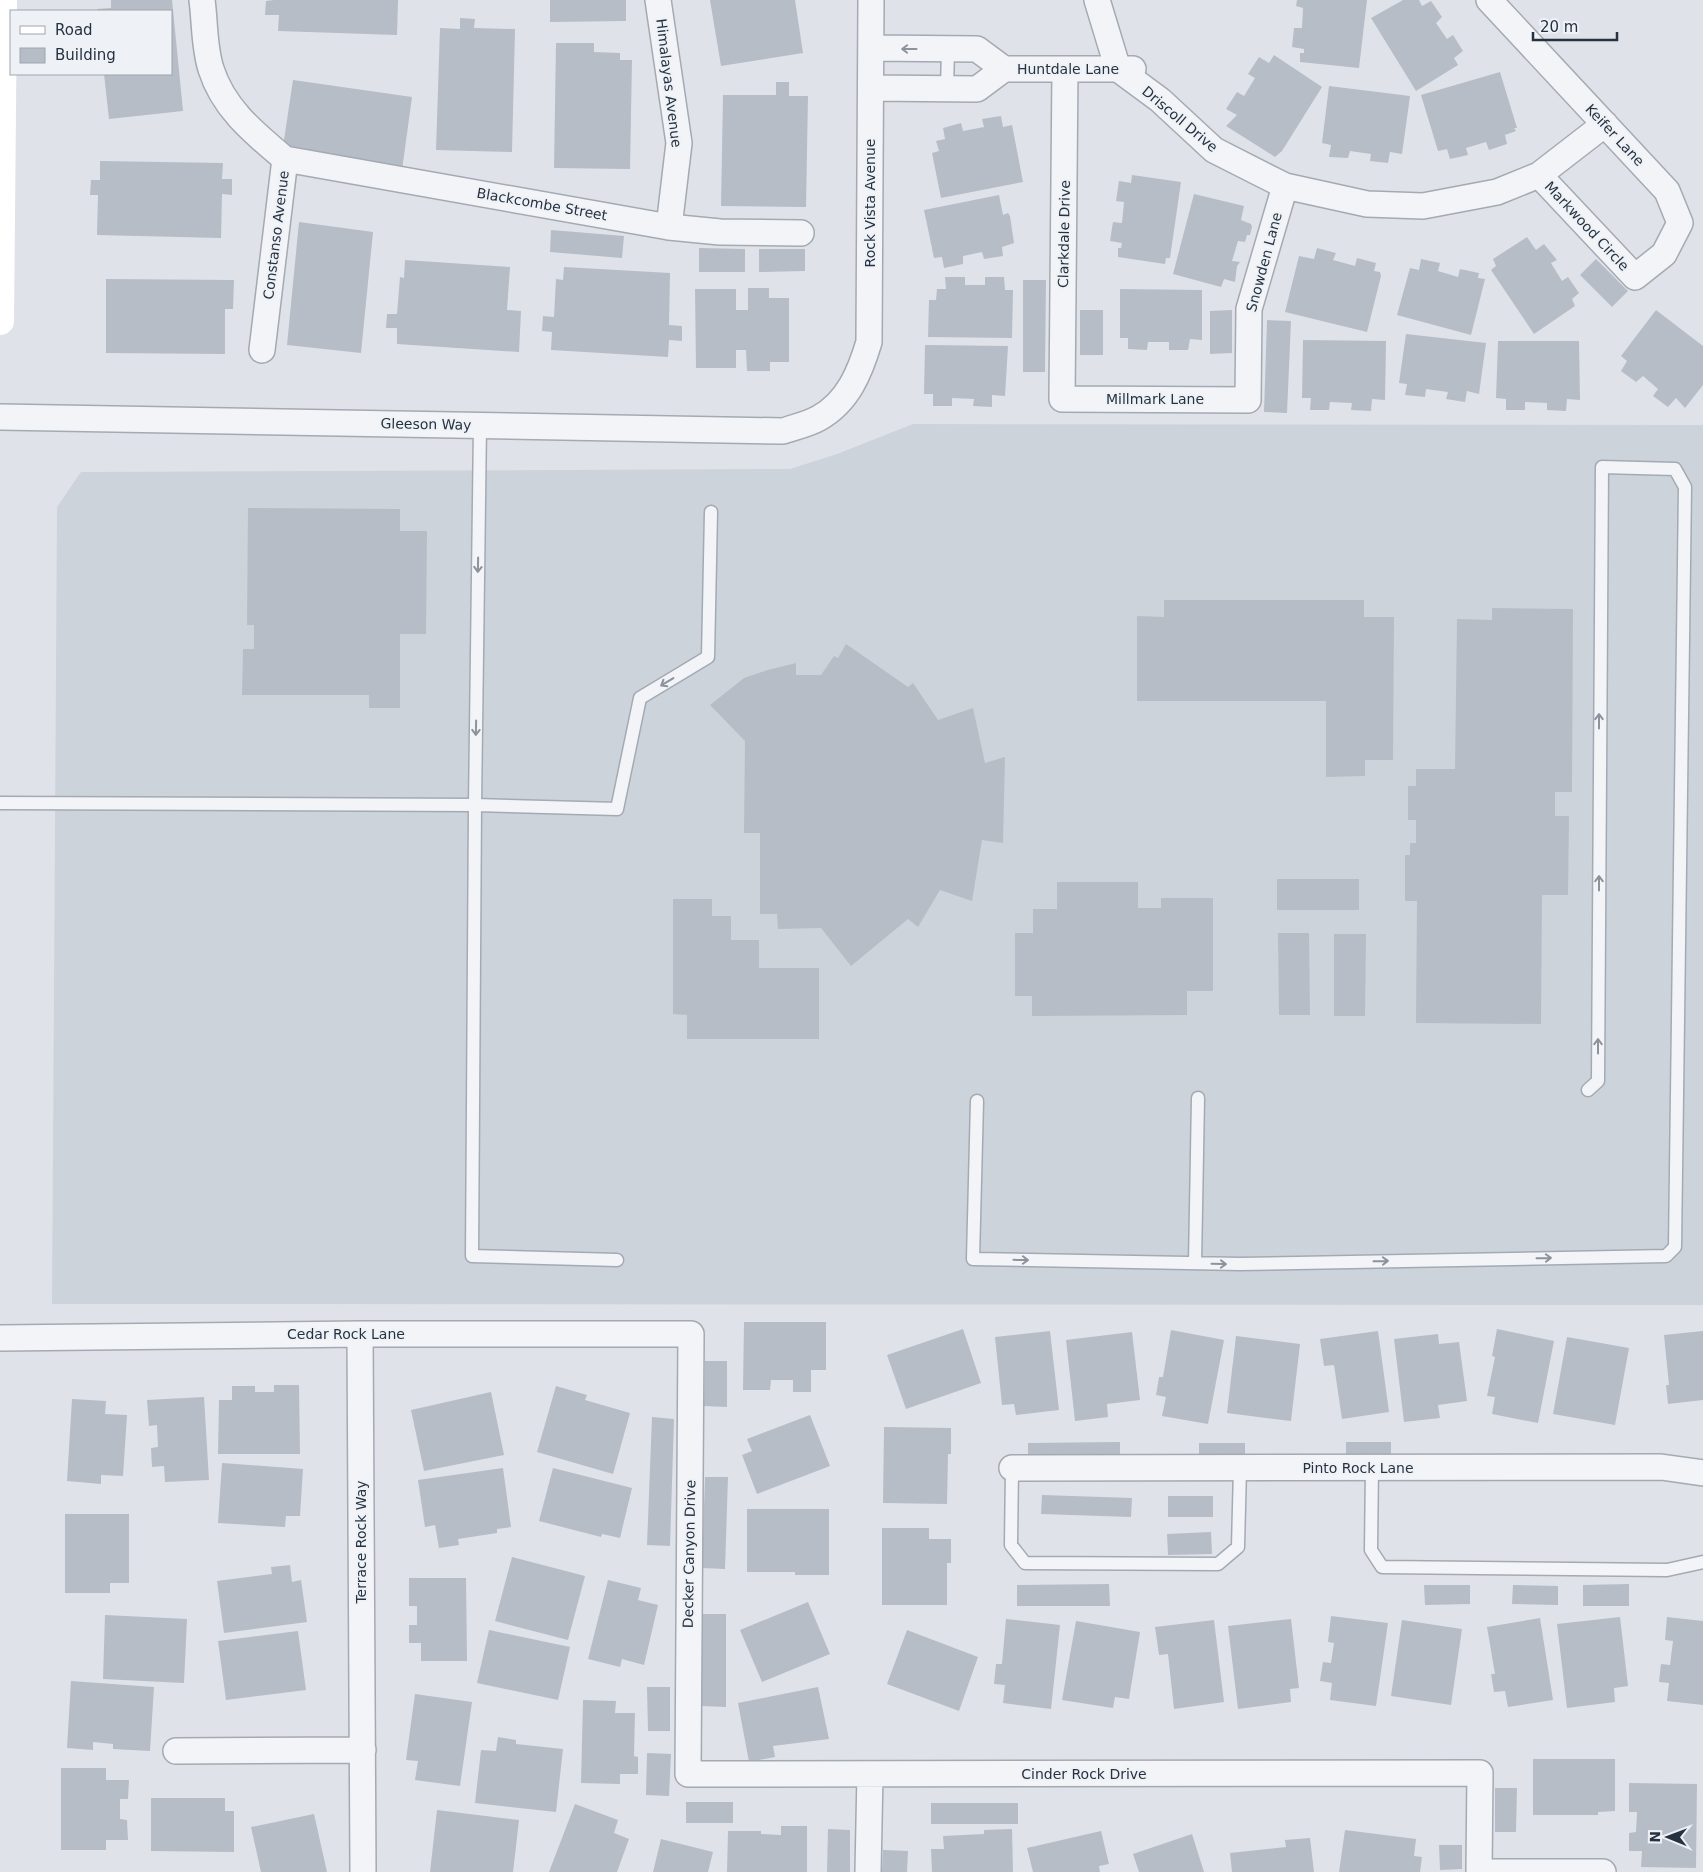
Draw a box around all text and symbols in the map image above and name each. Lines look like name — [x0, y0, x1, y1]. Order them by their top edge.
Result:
legend — [10, 10, 172, 75]
scale bar — [1533, 10, 1617, 42]
street label: Himalayas Avenue — [653, 18, 685, 148]
text: 20 m — [1540, 18, 1578, 36]
text: Road — [55, 21, 93, 39]
one-way arrow — [902, 44, 918, 53]
text: Building — [55, 46, 116, 64]
street label: Huntdale Lane — [1017, 61, 1119, 77]
street label: Driscoll Drive — [1139, 83, 1221, 155]
street label: Keifer Lane — [1582, 101, 1648, 169]
street label: Rock Vista Avenue — [862, 139, 878, 267]
street label: Constanso Avenue — [260, 170, 292, 300]
street label: Markwood Circle — [1542, 178, 1632, 274]
street label: Clarkdale Drive — [1055, 180, 1073, 288]
street label: Blackcombe Street — [475, 185, 609, 223]
street label: Snowden Lane — [1243, 210, 1285, 314]
street label: Millmark Lane — [1106, 391, 1204, 407]
street label: Gleeson Way — [380, 415, 472, 433]
one-way arrow — [473, 557, 483, 573]
one-way arrow — [659, 677, 674, 687]
one-way arrow — [1594, 713, 1604, 730]
one-way arrow — [471, 720, 481, 736]
one-way arrow — [1594, 876, 1604, 892]
one-way arrow — [1593, 1038, 1603, 1054]
one-way arrow — [1536, 1253, 1552, 1263]
one-way arrow — [1013, 1255, 1029, 1265]
one-way arrow — [1373, 1257, 1389, 1266]
one-way arrow — [1210, 1259, 1227, 1269]
street label: Cedar Rock Lane — [287, 1326, 405, 1342]
street label: Pinto Rock Lane — [1302, 1460, 1414, 1476]
street label: Terrace Rock Way — [353, 1480, 369, 1605]
street label: Decker Canyon Drive — [680, 1480, 698, 1628]
street label: Cinder Rock Drive — [1021, 1766, 1147, 1782]
north arrow — [1643, 1812, 1693, 1862]
text: N — [1647, 1831, 1663, 1843]

